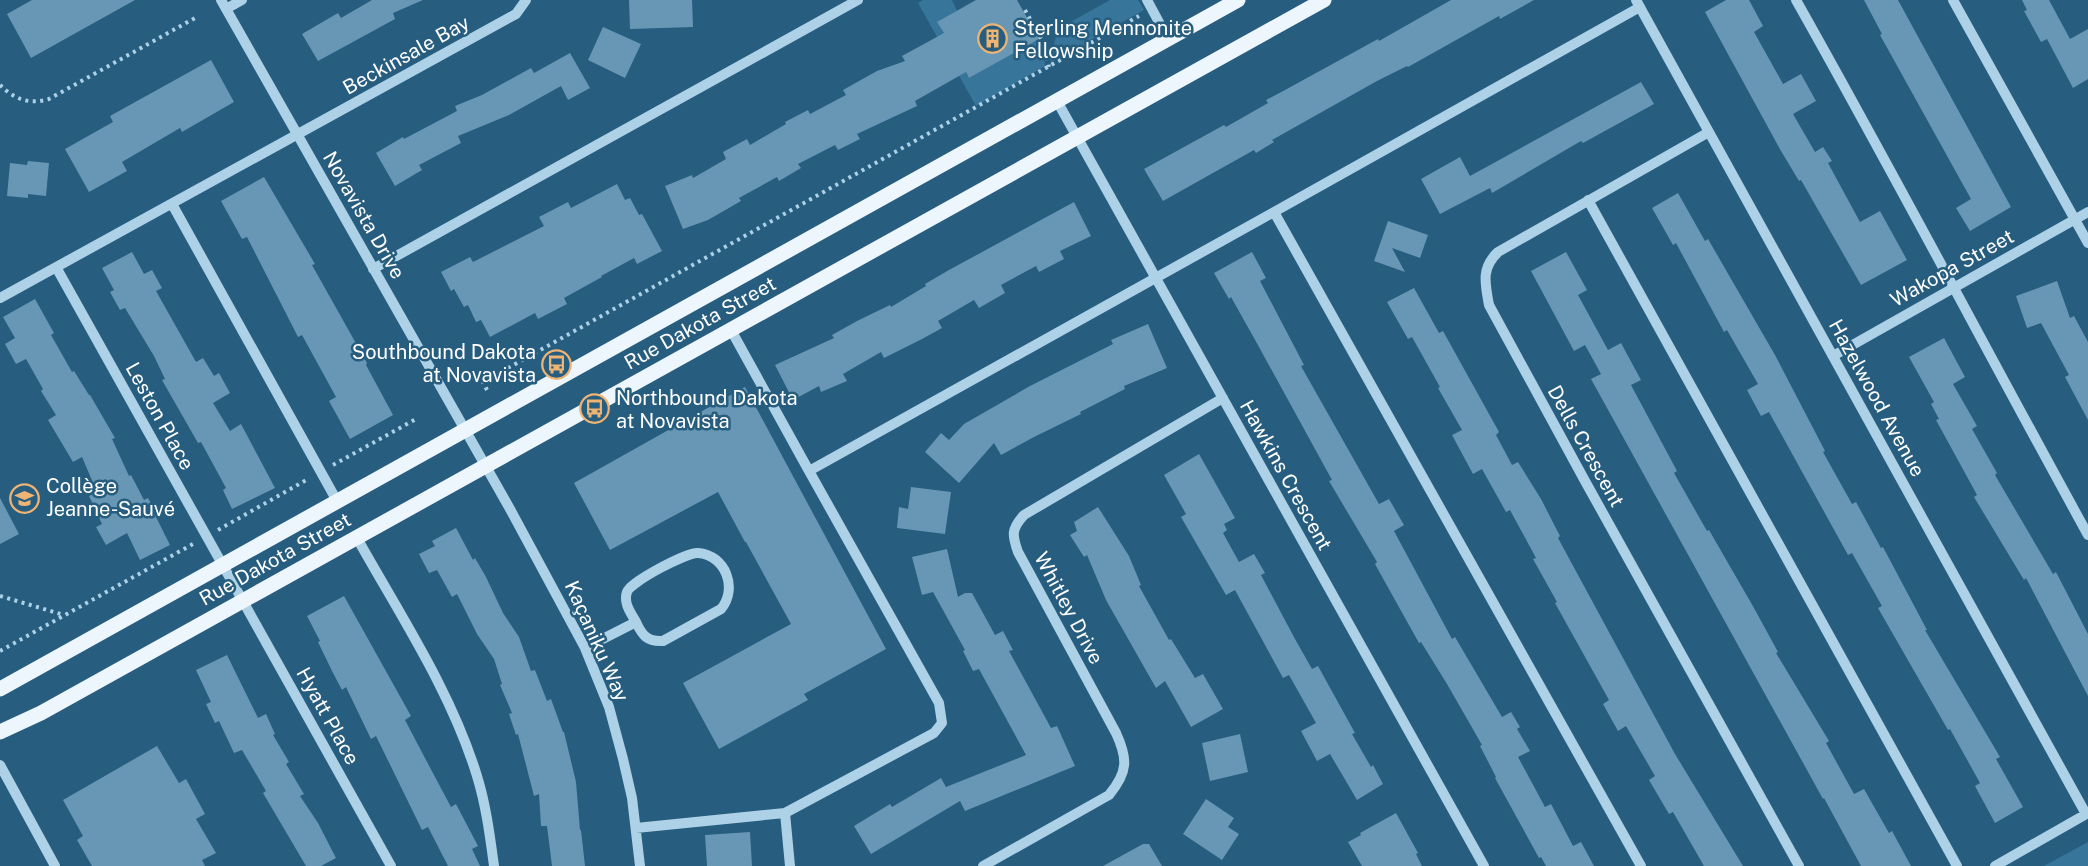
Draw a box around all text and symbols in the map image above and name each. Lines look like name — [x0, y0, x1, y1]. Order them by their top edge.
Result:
street label: Beckinsale Bay — [339, 10, 474, 100]
place label: Sterling Mennonite Fellowship — [1014, 16, 1192, 63]
building icon: Sterling Mennonite Fellowship — [977, 23, 1009, 55]
street label: Novavista Drive — [318, 147, 410, 283]
street label: Wakopa Street — [1886, 224, 2018, 312]
street label: Rue Dakota Street — [620, 271, 780, 375]
street label: Hazelwood Avenue — [1824, 315, 1930, 481]
place label: Southbound Dakota at Novavista — [352, 340, 536, 387]
bus stop icon: Southbound Dakota at Novavista — [541, 348, 573, 380]
street label: Leston Place — [121, 358, 199, 474]
street label: Dells Crescent — [1543, 381, 1629, 511]
place label: Northbound Dakota at Novavista — [616, 386, 798, 433]
bus stop icon: Northbound Dakota at Novavista — [579, 393, 611, 425]
street label: Hawkins Crescent — [1235, 396, 1337, 554]
place label: Collège Jeanne-Sauvé — [46, 474, 175, 521]
school or university icon: Collège Jeanne-Sauvé — [9, 482, 41, 514]
street label: Rue Dakota Street — [195, 507, 355, 611]
street label: Whitley Drive — [1029, 548, 1109, 668]
street label: Kaçaniku Way — [560, 577, 634, 705]
street label: Hyatt Place — [291, 663, 365, 769]

